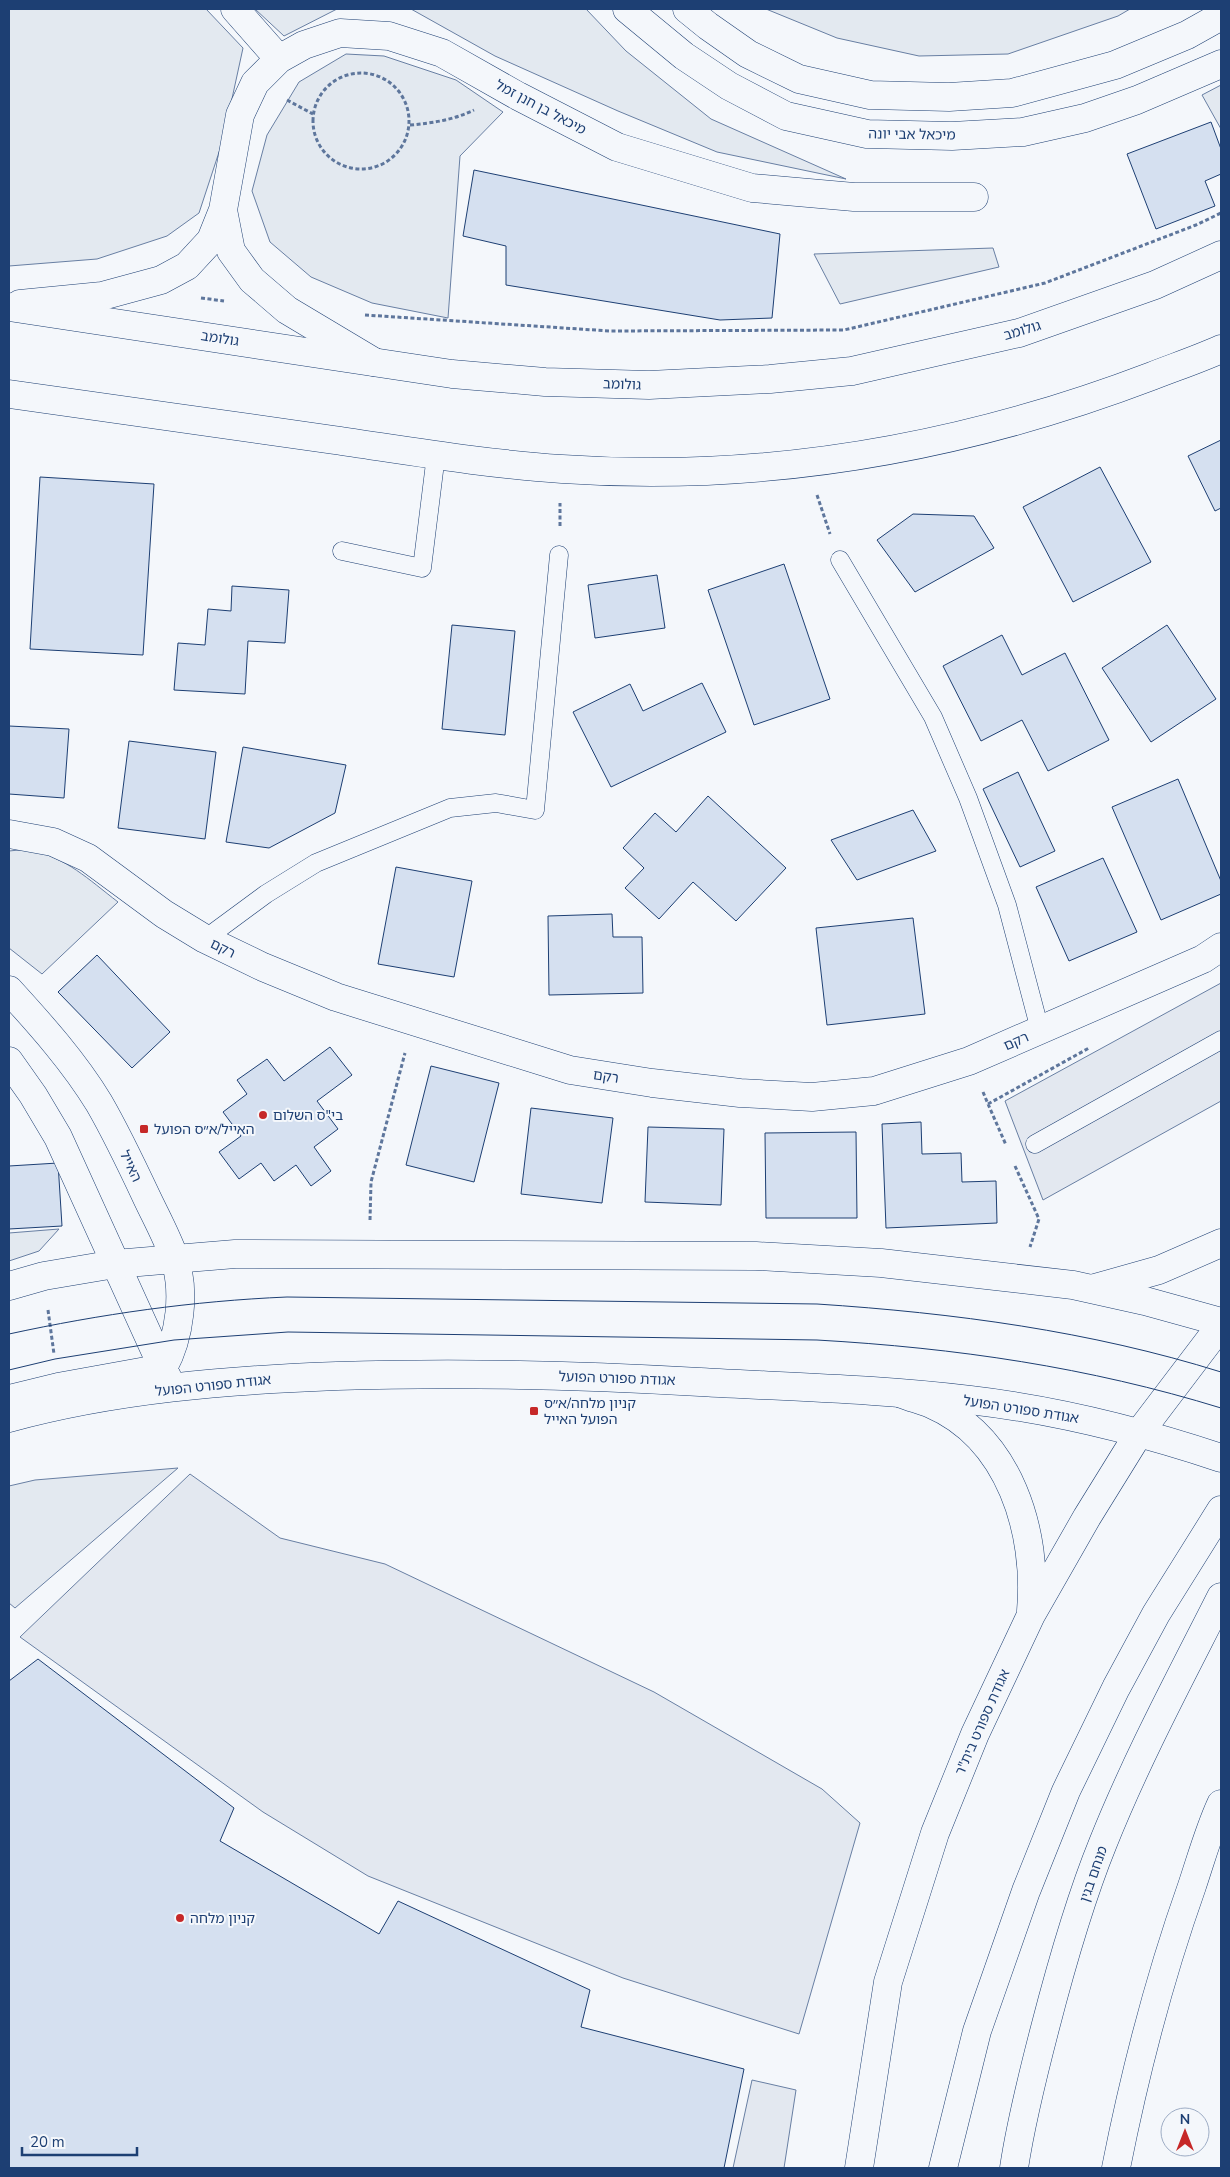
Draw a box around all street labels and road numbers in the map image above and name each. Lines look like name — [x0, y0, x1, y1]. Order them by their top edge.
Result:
street label: מיכאל בן חנן זמל — [492, 76, 590, 139]
street label: מיכאל אבי יונה — [868, 124, 956, 145]
street label: גולומב — [1001, 316, 1043, 345]
street label: גולומב — [200, 326, 240, 351]
street label: גולומב — [603, 374, 641, 395]
street label: רקם — [207, 934, 238, 963]
street label: רקם — [1001, 1028, 1032, 1055]
street label: רקם — [592, 1065, 620, 1088]
street label: האייל — [115, 1147, 146, 1185]
street label: אגודת ספורט הפועל — [558, 1367, 676, 1390]
street label: אגודת ספורט הפועל — [154, 1370, 272, 1401]
street label: אגודת ספורט הפועל — [962, 1391, 1080, 1428]
street label: אגודת ספורט בית"ר — [951, 1666, 1014, 1778]
street label: מנחם בגין — [1075, 1843, 1112, 1905]

